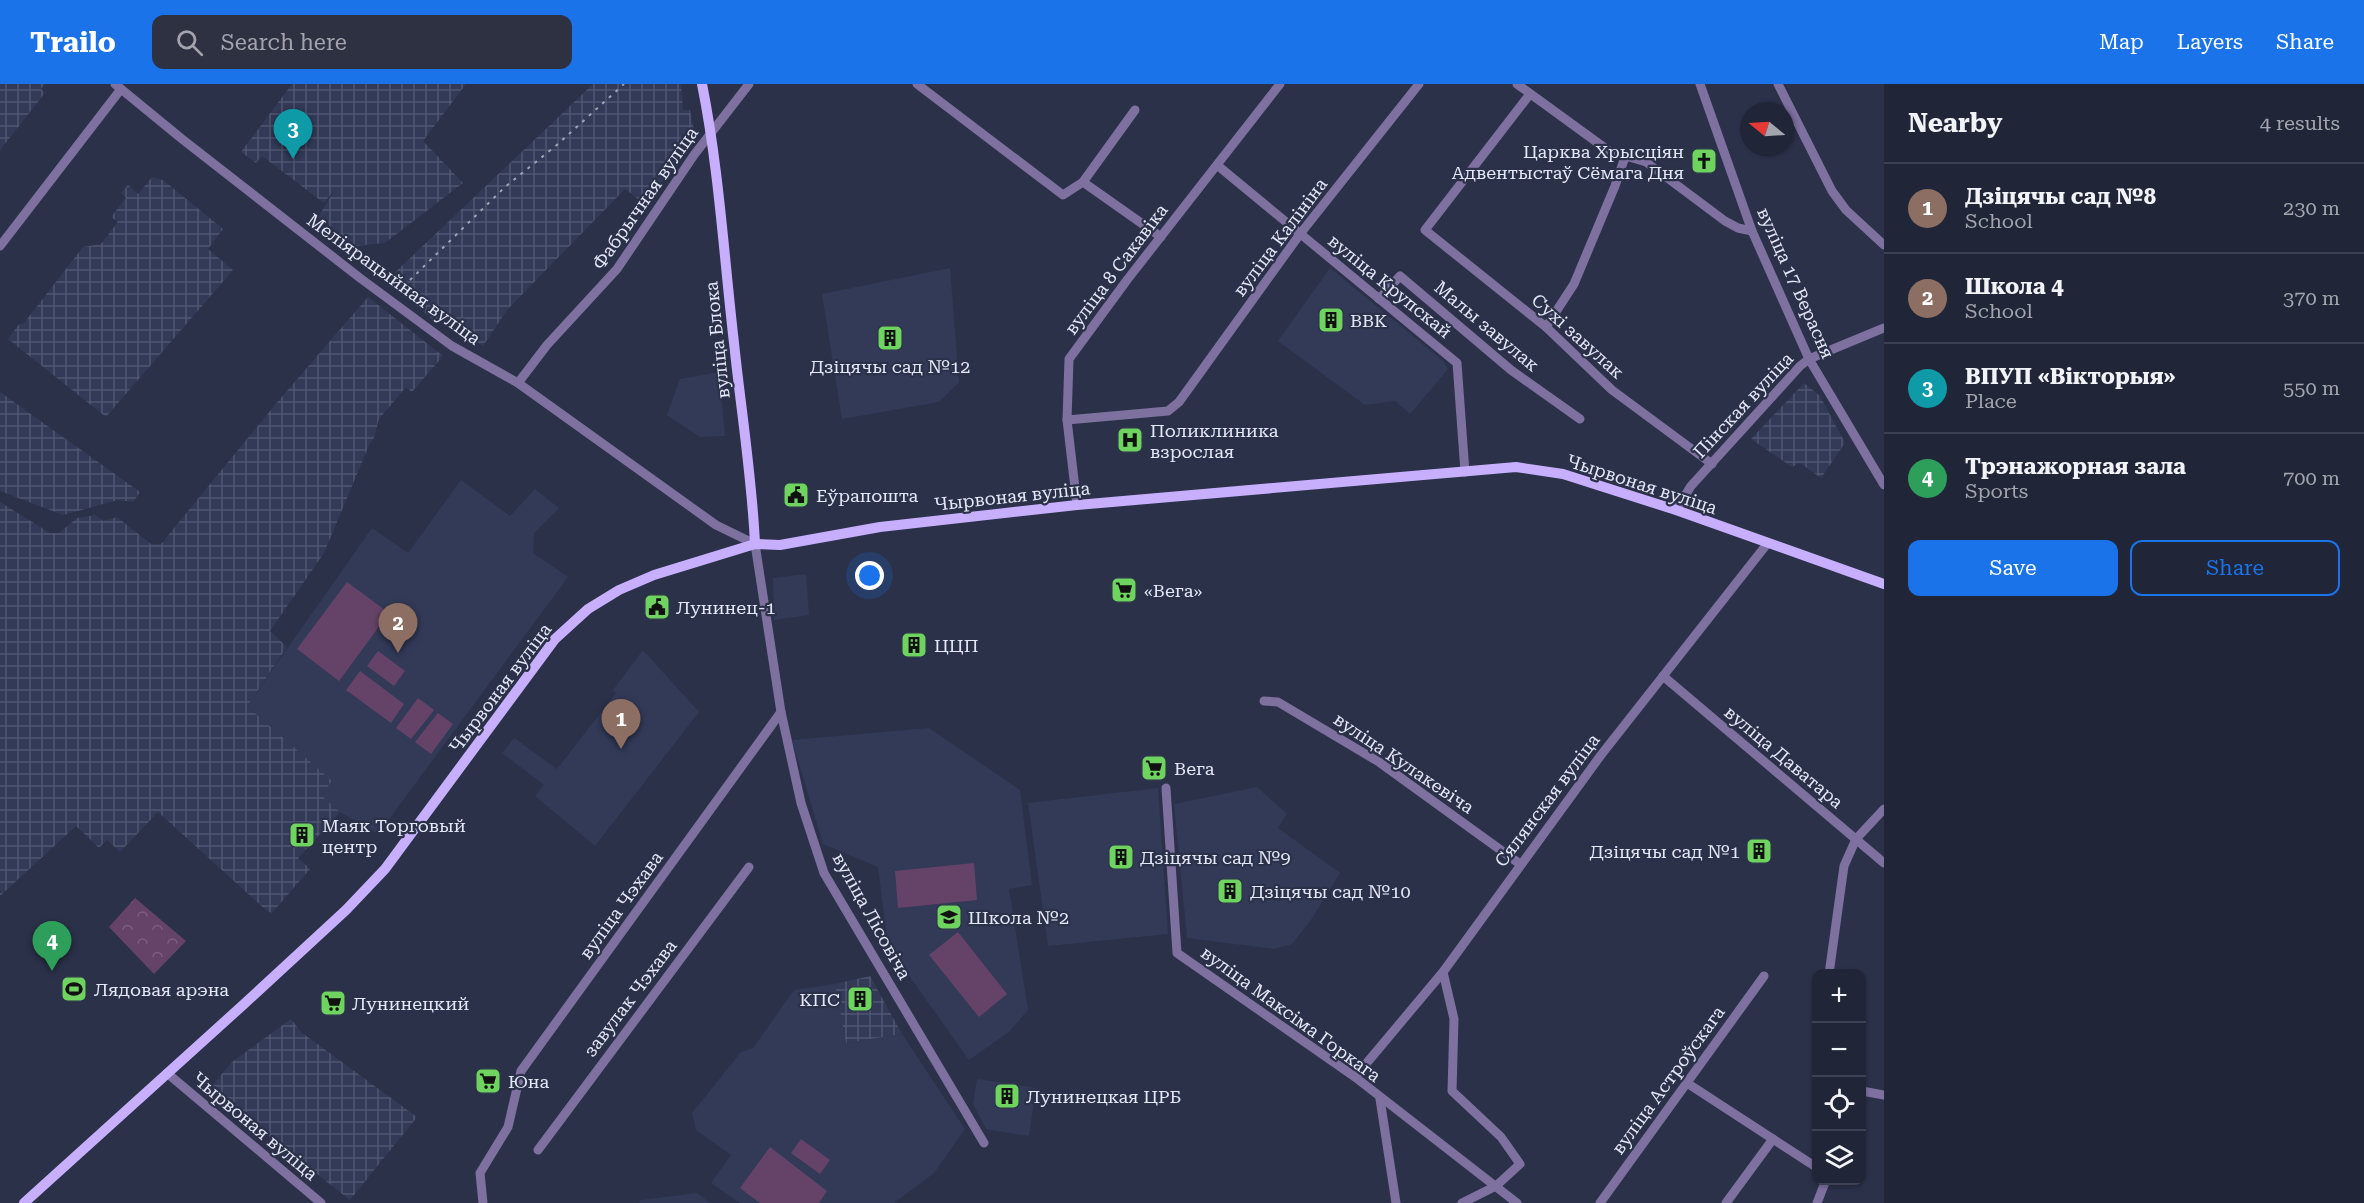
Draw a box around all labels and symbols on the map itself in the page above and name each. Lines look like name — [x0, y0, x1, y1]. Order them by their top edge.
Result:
north arrow — [1740, 102, 1794, 156]
pin: 3 — [274, 110, 312, 159]
street label: Фабрычная вуліца — [588, 122, 702, 273]
place label: Царква Хрысціян Адвентыстаў Сёмага Дня — [1452, 141, 1684, 183]
church icon: Царква Хрысціян Адвентыстаў Сёмага Дня — [1689, 146, 1719, 176]
street label: вуліца Калініна — [1229, 174, 1331, 300]
street label: вуліца 8 Сакавіка — [1060, 199, 1172, 338]
street label: вуліца 17 Верасня — [1753, 204, 1839, 362]
street label: Меліярацыйная вуліца — [303, 209, 485, 349]
street label: вуліца Крупскай — [1324, 230, 1456, 342]
street label: Малы завулак — [1431, 276, 1543, 376]
street label: вуліца Блока — [700, 280, 734, 400]
street label: Сухі завулак — [1528, 289, 1628, 383]
building icon: ВВК — [1316, 305, 1346, 335]
place label: ВВК — [1350, 310, 1387, 331]
building icon: Дзіцячы сад №12 — [875, 323, 905, 353]
street label: Пінская вуліца — [1689, 348, 1797, 462]
place label: Дзіцячы сад №12 — [810, 356, 970, 377]
place label: Поликлиника взрослая — [1150, 420, 1279, 462]
hospital icon: Поликлиника взрослая — [1115, 425, 1145, 455]
street label: Чырвоная вуліца — [1564, 450, 1720, 518]
street label: Чырвоная вуліца — [933, 477, 1091, 515]
public building icon: Еўрапошта — [781, 480, 811, 510]
place label: Еўрапошта — [816, 485, 919, 506]
your location — [855, 561, 884, 590]
supermarket icon: «Вега» — [1109, 575, 1139, 605]
place label: «Вега» — [1144, 580, 1202, 601]
public building icon: Лунинец-1 — [642, 592, 672, 622]
place label: Лунинец-1 — [676, 597, 776, 618]
pin: 2 — [378, 604, 418, 653]
street label: Чырвоная вуліца — [444, 619, 556, 757]
building icon: ЦЦП — [899, 630, 929, 660]
place label: ЦЦП — [934, 635, 978, 656]
pin: 1 — [602, 700, 640, 749]
street label: вуліца Даватара — [1721, 701, 1848, 813]
street label: вуліца Кулакевіча — [1330, 708, 1478, 818]
street label: Сялянская вуліца — [1490, 729, 1604, 871]
supermarket icon: Вега — [1139, 753, 1169, 783]
place label: Вега — [1174, 758, 1215, 779]
place label: Маяк Торговый центр — [322, 815, 466, 857]
building icon: Маяк Торговый центр — [287, 820, 317, 850]
building icon: Дзіцячы сад №1 — [1744, 836, 1774, 866]
place label: Дзіцячы сад №1 — [1589, 841, 1740, 862]
building icon: Дзіцячы сад №9 — [1106, 842, 1136, 872]
street label: вуліца Чэхава — [575, 847, 667, 963]
place label: Дзіцячы сад №9 — [1140, 847, 1291, 868]
street label: вуліца Лісовіча — [829, 849, 916, 983]
building icon: Дзіцячы сад №10 — [1215, 876, 1245, 906]
place label: Дзіцячы сад №10 — [1250, 881, 1411, 902]
school or university icon: Школа №2 — [934, 902, 964, 932]
place label: Школа №2 — [968, 907, 1069, 928]
pin: 4 — [32, 922, 72, 971]
street label: завулак Чэхава — [579, 935, 681, 1061]
street label: вуліца Максіма Горкага — [1197, 942, 1385, 1086]
sports icon: Лядовая арэна — [59, 974, 89, 1004]
place label: Лядовая арэна — [94, 979, 229, 1000]
building icon: КПС — [845, 984, 875, 1014]
supermarket icon: Лунинецкий — [318, 988, 348, 1018]
place label: КПС — [799, 989, 840, 1010]
place label: Лунинецкий — [352, 993, 469, 1014]
street label: вуліца Астроўскага — [1607, 1002, 1729, 1158]
supermarket icon: Юна — [473, 1066, 503, 1096]
street label: Чырвоная вуліца — [188, 1068, 322, 1185]
place label: Юна — [508, 1071, 550, 1092]
building icon: Лунинецкая ЦРБ — [992, 1081, 1022, 1111]
place label: Лунинецкая ЦРБ — [1026, 1086, 1181, 1107]

